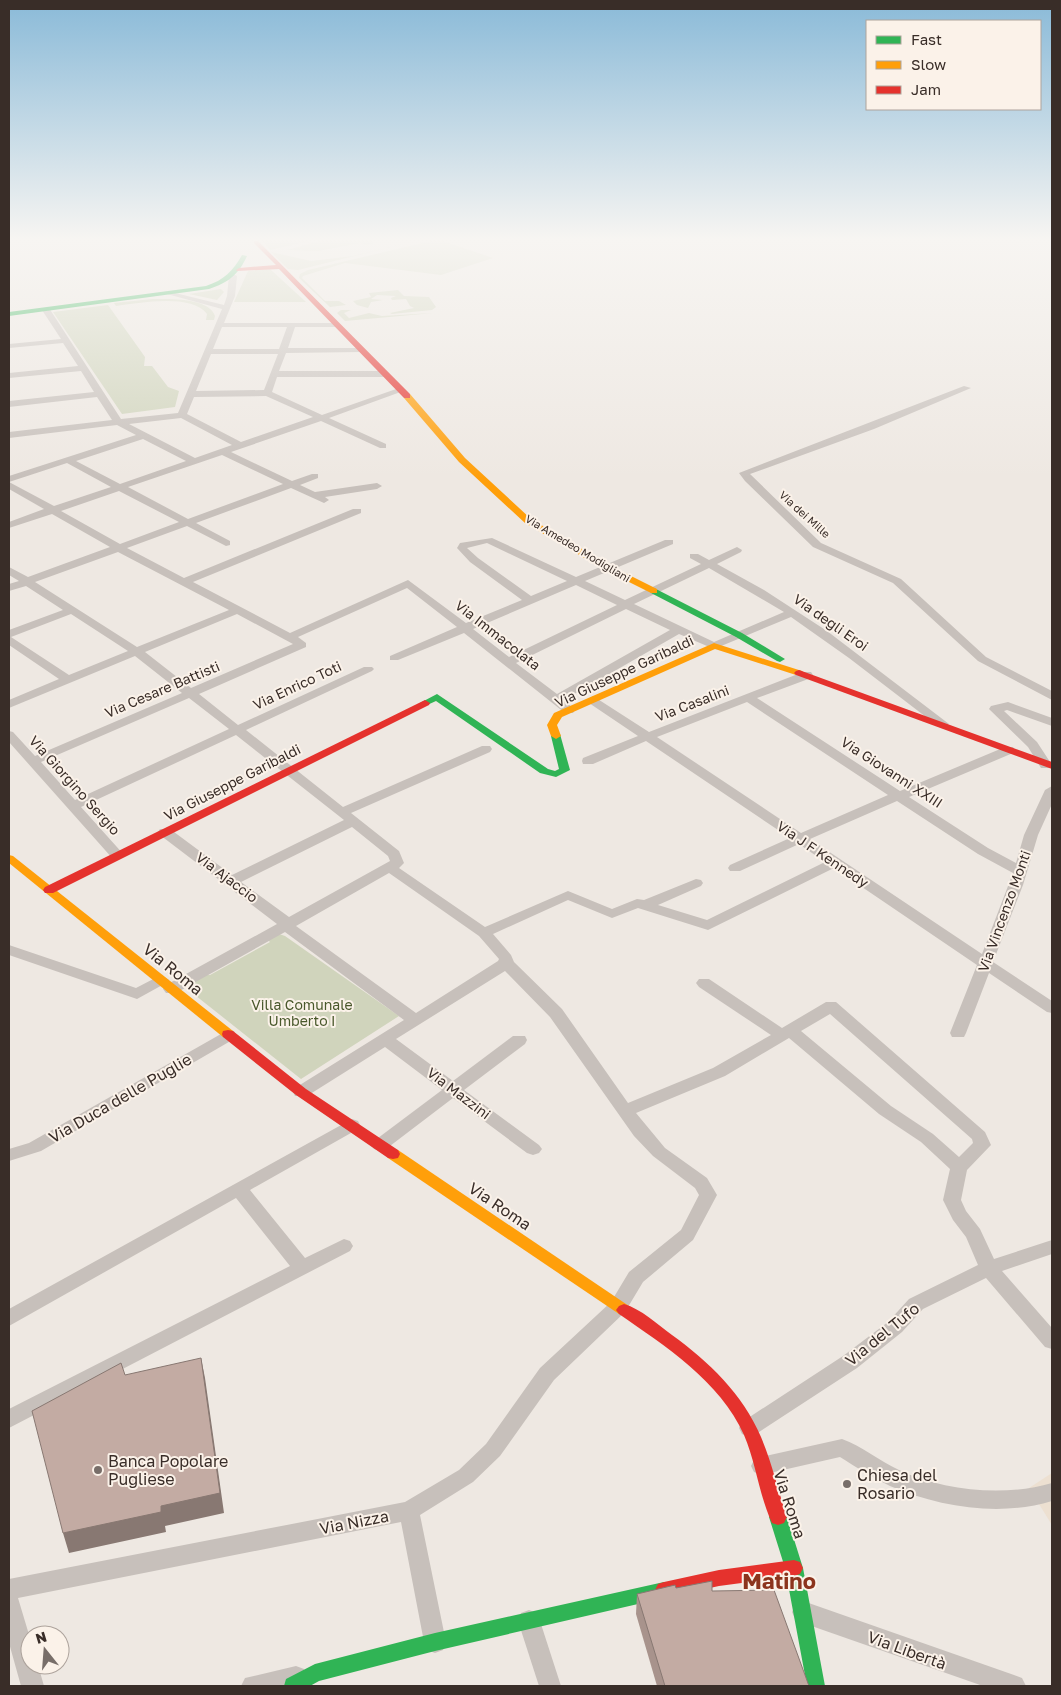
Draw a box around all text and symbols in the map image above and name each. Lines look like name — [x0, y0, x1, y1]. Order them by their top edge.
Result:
legend — [866, 20, 1041, 110]
text: Fast — [911, 30, 942, 48]
text: Slow — [911, 55, 946, 73]
text: Jam — [911, 80, 941, 98]
street label: Via dei Mille — [777, 488, 833, 540]
street label: Via Amedeo Modigliani — [523, 511, 633, 585]
street label: Via degli Eroi — [790, 590, 872, 654]
street label: Via Immacolata — [452, 596, 544, 674]
street label: Via Giuseppe Garibaldi — [552, 631, 696, 711]
street label: Via Cesare Battisti — [102, 657, 222, 721]
street label: Via Enrico Toti — [250, 657, 344, 713]
street label: Via Casalini — [653, 681, 731, 725]
street label: Via Giorgino Sergio — [26, 732, 124, 838]
street label: Via Giovanni XXIII — [838, 733, 946, 811]
street label: Via Giuseppe Garibaldi — [161, 740, 303, 824]
street label: Via J F Kennedy — [774, 817, 872, 891]
street label: Via Ajaccio — [193, 848, 261, 906]
street label: Via Vincenzo Monti — [974, 848, 1034, 974]
street label: Via Roma — [139, 939, 207, 999]
park label: Villa Comunale Umberto I — [251, 996, 353, 1029]
street label: Via Duca delle Puglie — [45, 1049, 195, 1147]
street label: Via Mazzini — [424, 1064, 494, 1122]
street label: Via Roma — [465, 1178, 535, 1234]
street label: Via del Tufo — [841, 1298, 923, 1370]
place label: Banca Popolare Pugliese — [108, 1451, 228, 1489]
marker: Banca Popolare Pugliese — [92, 1464, 104, 1476]
place label: Chiesa del Rosario — [857, 1465, 937, 1503]
street label: Via Roma — [769, 1467, 811, 1541]
marker: Chiesa del Rosario — [841, 1478, 853, 1490]
street label: Via Nizza — [318, 1506, 390, 1538]
district label: Matino — [742, 1567, 816, 1594]
north arrow — [20, 1625, 70, 1675]
street label: Via Libertà — [865, 1626, 949, 1674]
text: N — [33, 1627, 49, 1647]

